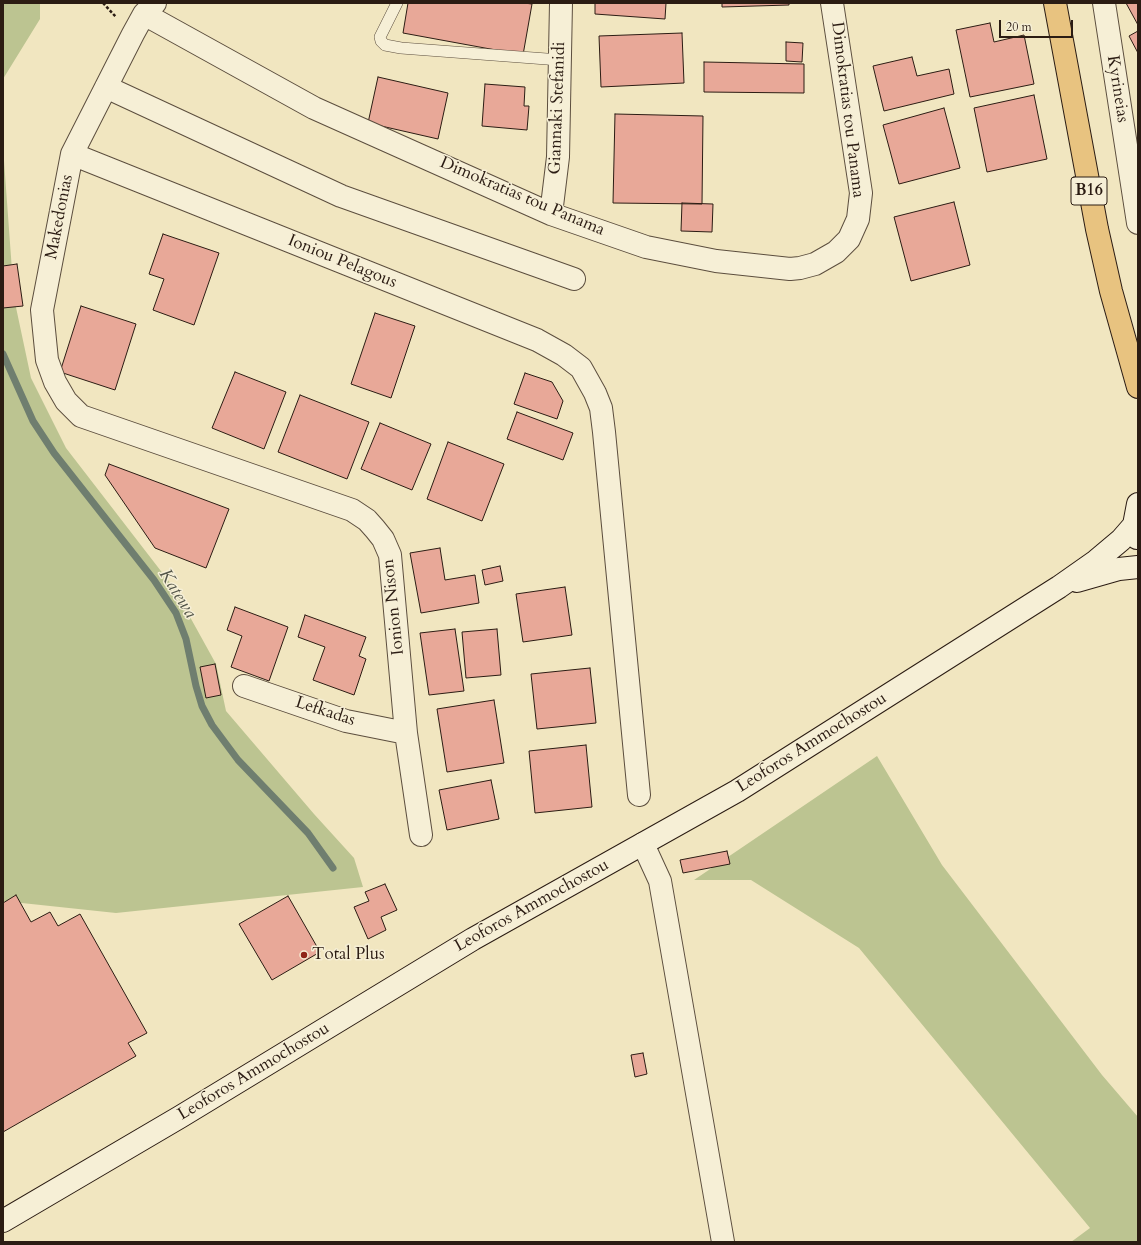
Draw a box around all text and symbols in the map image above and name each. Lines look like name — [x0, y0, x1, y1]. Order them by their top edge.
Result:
scale bar — [1001, 12, 1075, 38]
text: 20 m — [1006, 19, 1032, 35]
street label: Dimokratias tou Panama — [826, 21, 868, 199]
street label: Giannaki Stefanidi — [545, 41, 571, 175]
street label: Kyrineias — [1102, 54, 1132, 124]
street label: Dimokratias tou Panama — [436, 153, 608, 241]
street label: Makedonias — [42, 173, 78, 261]
road number: B16 — [1071, 177, 1107, 205]
street label: Ioniou Pelagous — [285, 231, 399, 293]
street label: Ionion Nison — [379, 558, 409, 656]
water label: Katewa — [153, 565, 201, 623]
street label: Leoforos Ammochostou — [733, 688, 891, 798]
street label: Lefkadas — [293, 693, 357, 731]
street label: Leoforos Ammochostou — [451, 855, 613, 957]
place label: Total Plus — [312, 945, 385, 965]
marker: Total Plus — [299, 950, 309, 960]
street label: Leoforos Ammochostou — [175, 1019, 333, 1125]

